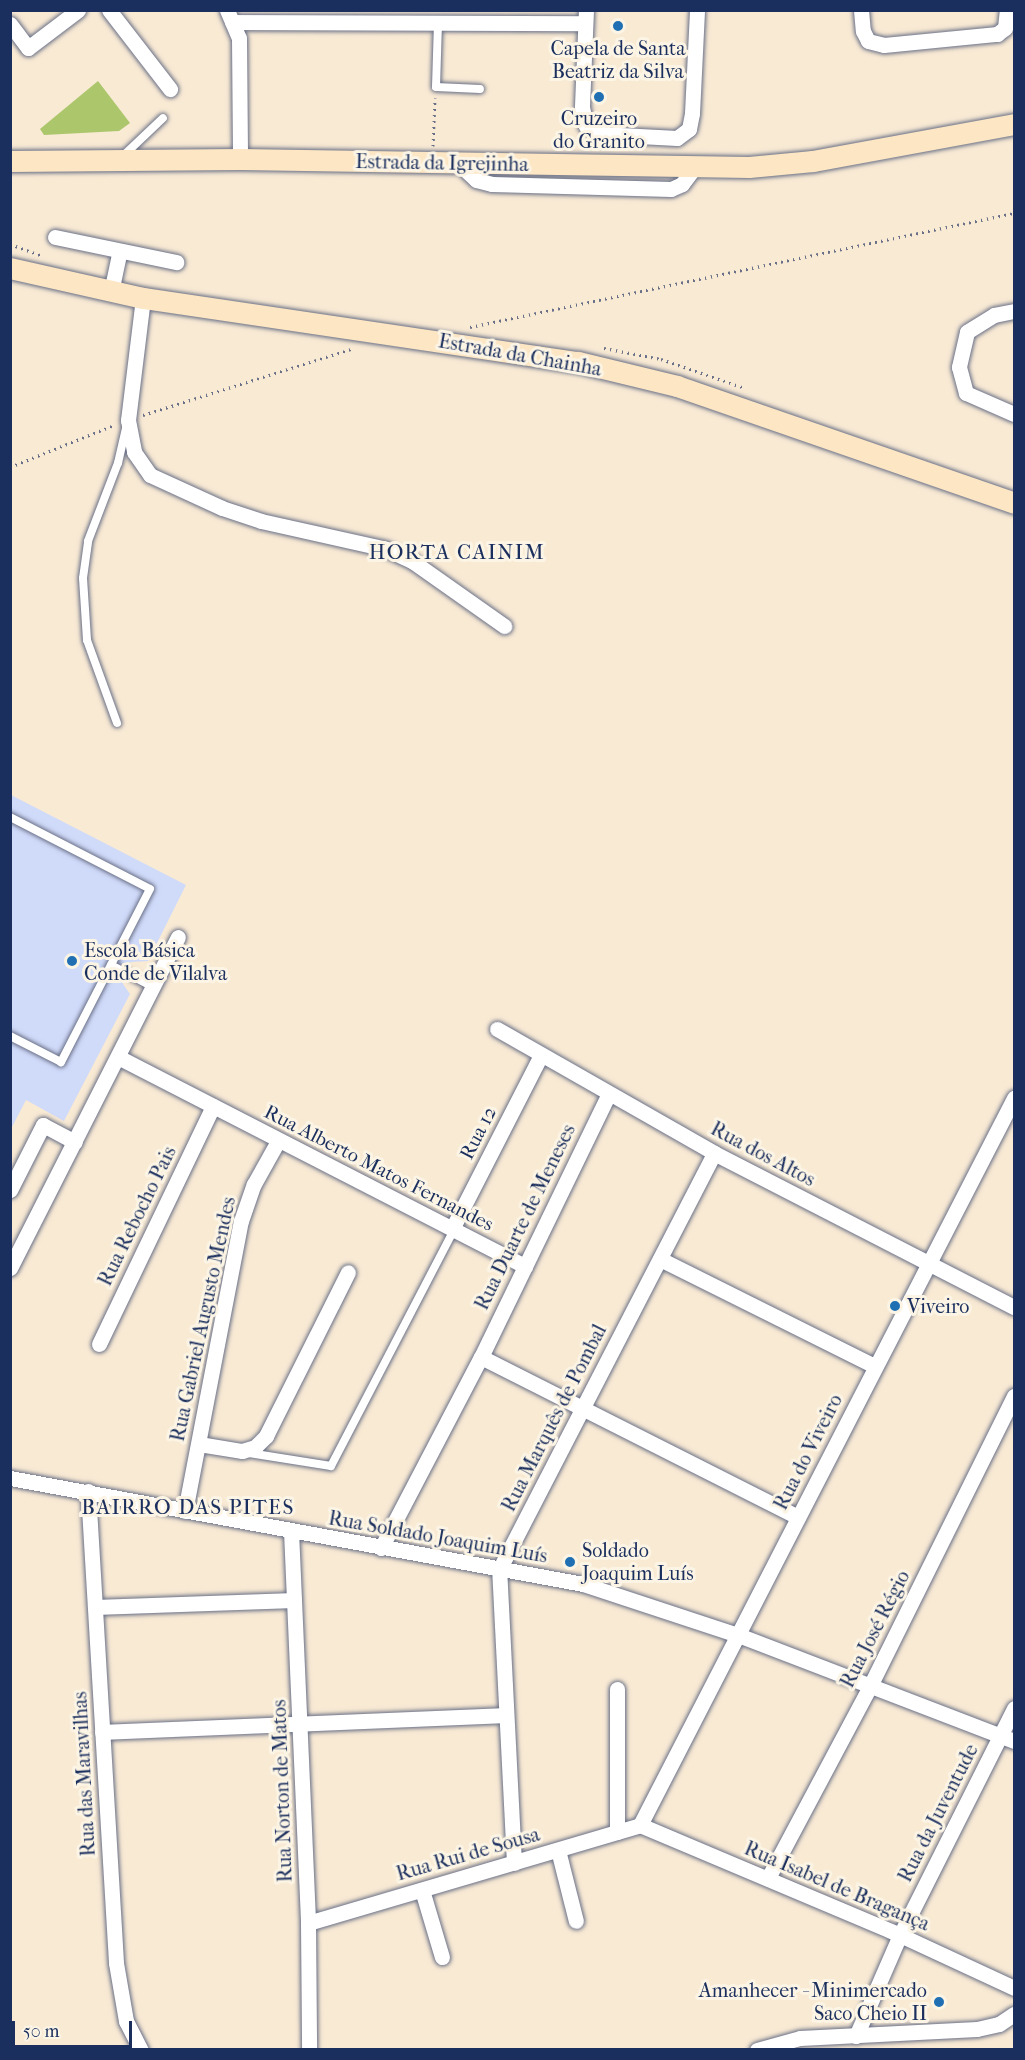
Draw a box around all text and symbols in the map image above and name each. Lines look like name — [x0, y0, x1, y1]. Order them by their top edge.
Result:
marker: Capela de Santa Beatriz da Silva — [611, 19, 625, 33]
place label: Capela de Santa Beatriz da Silva — [551, 36, 685, 83]
marker: Cruzeiro do Granito — [592, 90, 606, 104]
place label: Cruzeiro do Granito — [553, 106, 645, 153]
street label: Estrada da Igrejinha — [355, 149, 529, 177]
street label: Estrada da Chainha — [437, 329, 603, 381]
district label: HORTA CAINIM — [369, 539, 545, 565]
place label: Escola Básica Conde de Vilalva — [84, 938, 227, 985]
marker: Escola Básica Conde de Vilalva — [65, 954, 79, 968]
street label: Rua Alberto Matos Fernandes — [260, 1100, 498, 1236]
street label: Rua 12 — [454, 1102, 502, 1164]
street label: Rua dos Altos — [707, 1116, 819, 1192]
street label: Rua Duarte de Meneses — [470, 1120, 580, 1314]
street label: Rua Rebocho Pais — [93, 1142, 181, 1290]
street label: Rua Gabriel Augusto Mendes — [165, 1194, 241, 1444]
place label: Viveiro — [907, 1294, 969, 1318]
marker: Viveiro — [888, 1299, 902, 1313]
street label: Rua Marquês de Pombal — [496, 1320, 612, 1516]
street label: Rua do Viveiro — [769, 1390, 847, 1514]
district label: BAIRRO DAS PITES — [81, 1494, 295, 1520]
street label: Rua Soldado Joaquim Luís — [327, 1506, 549, 1568]
place label: Soldado Joaquim Luís — [582, 1538, 694, 1585]
marker: Soldado Joaquim Luís — [563, 1555, 577, 1569]
street label: Rua José Régio — [835, 1566, 915, 1692]
street label: Rua das Maravilhas — [68, 1691, 100, 1857]
street label: Rua Norton de Matos — [267, 1699, 297, 1883]
street label: Rua da Juventude — [893, 1740, 983, 1886]
street label: Rua Rui de Sousa — [394, 1822, 542, 1886]
street label: Rua Isabel de Bragança — [741, 1836, 933, 1936]
place label: Amanhecer - Minimercado Saco Cheio II — [699, 1978, 927, 2025]
marker: Amanhecer - Minimercado Saco Cheio II — [932, 1995, 946, 2009]
scale bar — [15, 2009, 135, 2047]
text: 50 m — [23, 2021, 59, 2042]

